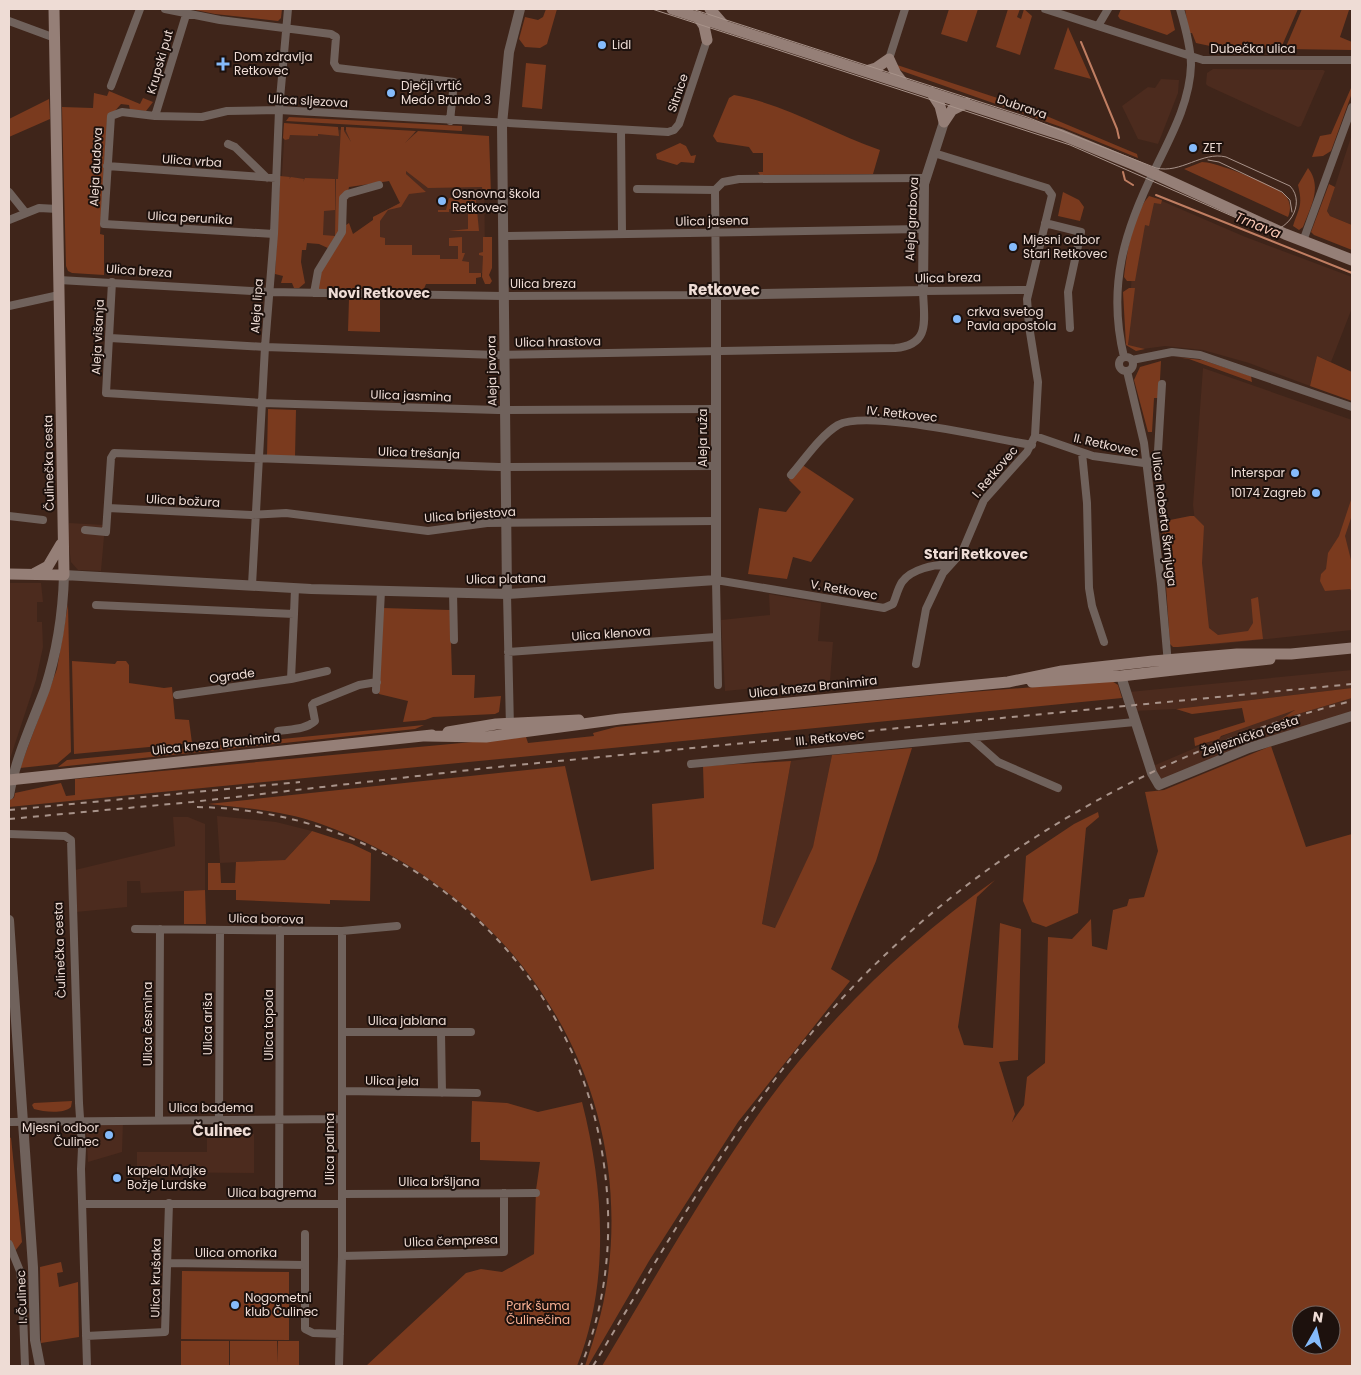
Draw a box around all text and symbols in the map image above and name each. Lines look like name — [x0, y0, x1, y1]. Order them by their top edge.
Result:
street label: Krupski put — [142, 28, 177, 96]
place label: Lidl — [612, 36, 631, 53]
marker: Lidl — [596, 39, 608, 51]
street label: Dubečka ulica — [1210, 40, 1296, 57]
place label: Dom zdravlja Retkovec — [234, 48, 313, 79]
marker: Dom zdravlja Retkovec — [216, 57, 230, 71]
street label: Sitnice — [663, 71, 692, 114]
place label: Dječji vrtić Medo Brundo 3 — [401, 77, 491, 108]
marker: Dječji vrtić Medo Brundo 3 — [385, 87, 397, 99]
street label: Ulica sljezova — [268, 90, 349, 111]
street label: Dubrava — [995, 90, 1049, 123]
street label: Aleja dudova — [85, 127, 106, 207]
place label: ZET — [1203, 139, 1223, 156]
marker: ZET — [1187, 142, 1199, 154]
street label: Ulica vrba — [161, 150, 223, 171]
street label: Aleja grabova — [901, 177, 922, 261]
place label: Osnovna škola Retkovec — [452, 185, 540, 216]
marker: Osnovna škola Retkovec — [436, 195, 448, 207]
street label: Ulica perunika — [147, 207, 233, 228]
water label: Trnava — [1232, 207, 1285, 244]
street label: Ulica jasena — [675, 211, 749, 230]
place label: Mjesni odbor Stari Retkovec — [1023, 231, 1108, 262]
marker: Mjesni odbor Stari Retkovec — [1007, 241, 1019, 253]
street label: Ulica breza — [105, 260, 173, 281]
street label: Ulica breza — [915, 268, 981, 287]
street label: Ulica breza — [510, 275, 576, 292]
street label: Aleja lipa — [246, 278, 267, 334]
district label: Retkovec — [688, 279, 760, 300]
district label: Novi Retkovec — [328, 283, 431, 303]
street label: Aleja višanja — [87, 299, 108, 375]
place label: crkva svetog Pavla apostola — [967, 303, 1056, 334]
marker: crkva svetog Pavla apostola — [951, 313, 963, 325]
street label: Ulica hrastova — [515, 332, 601, 351]
street label: Aleja javora — [482, 335, 501, 407]
street label: Ulica jasmina — [370, 386, 452, 405]
street label: IV. Retkovec — [866, 401, 938, 426]
street label: Aleja ruža — [694, 409, 711, 467]
street label: Čulinečka cesta — [39, 415, 58, 511]
street label: II. Retkovec — [1072, 429, 1140, 460]
street label: I. Retkovec — [968, 442, 1021, 501]
street label: Ulica trešanja — [378, 443, 460, 462]
street label: Ulica Roberta Škrnjuga — [1148, 451, 1181, 587]
place label: Interspar — [1231, 464, 1286, 481]
marker: Interspar — [1289, 467, 1301, 479]
place label: 10174 Zagreb — [1231, 484, 1306, 501]
marker: 10174 Zagreb — [1310, 487, 1322, 499]
street label: Ulica božura — [146, 490, 220, 511]
street label: Ulica brijestova — [424, 503, 516, 526]
district label: Stari Retkovec — [924, 544, 1028, 564]
street label: Ulica platana — [466, 569, 546, 588]
street label: V. Retkovec — [809, 575, 879, 604]
street label: Ulica klenova — [571, 622, 651, 645]
street label: Ograde — [208, 664, 256, 687]
street label: Ulica kneza Branimira — [748, 671, 878, 702]
street label: Željeznička cesta — [1199, 711, 1301, 760]
street label: III. Retkovec — [795, 725, 865, 750]
street label: Ulica kneza Branimira — [151, 728, 281, 759]
street label: Čulinečka cesta — [49, 902, 70, 998]
street label: Ulica borova — [228, 909, 304, 928]
street label: Ulica česmina — [139, 982, 156, 1066]
street label: Ulica topola — [260, 989, 277, 1061]
street label: Ulica ariša — [199, 993, 216, 1055]
street label: Ulica jablana — [368, 1012, 446, 1029]
street label: Ulica jela — [365, 1072, 419, 1089]
street label: Ulica badema — [169, 1099, 253, 1116]
street label: Ulica palma — [321, 1113, 338, 1185]
place label: Mjesni odbor Čulinec — [22, 1119, 100, 1150]
district label: Čulinec — [193, 1120, 251, 1141]
marker: Mjesni odbor Čulinec — [103, 1129, 115, 1141]
place label: kapela Majke Božje Lurdske — [127, 1162, 206, 1193]
marker: kapela Majke Božje Lurdske — [111, 1172, 123, 1184]
street label: Ulica bršljana — [398, 1173, 480, 1190]
street label: Ulica bagrema — [227, 1184, 317, 1201]
street label: Ulica čempresa — [404, 1230, 498, 1251]
street label: Ulica krušaka — [146, 1238, 165, 1318]
street label: Ulica omorika — [195, 1244, 277, 1261]
street label: I. Čulinec — [12, 1270, 31, 1324]
place label: Nogometni klub Čulinec — [245, 1289, 318, 1320]
park label: Park šuma Čulinečina — [506, 1297, 570, 1328]
marker: Nogometni klub Čulinec — [229, 1299, 241, 1311]
north arrow — [1291, 1305, 1341, 1355]
text: N — [1311, 1306, 1324, 1328]

